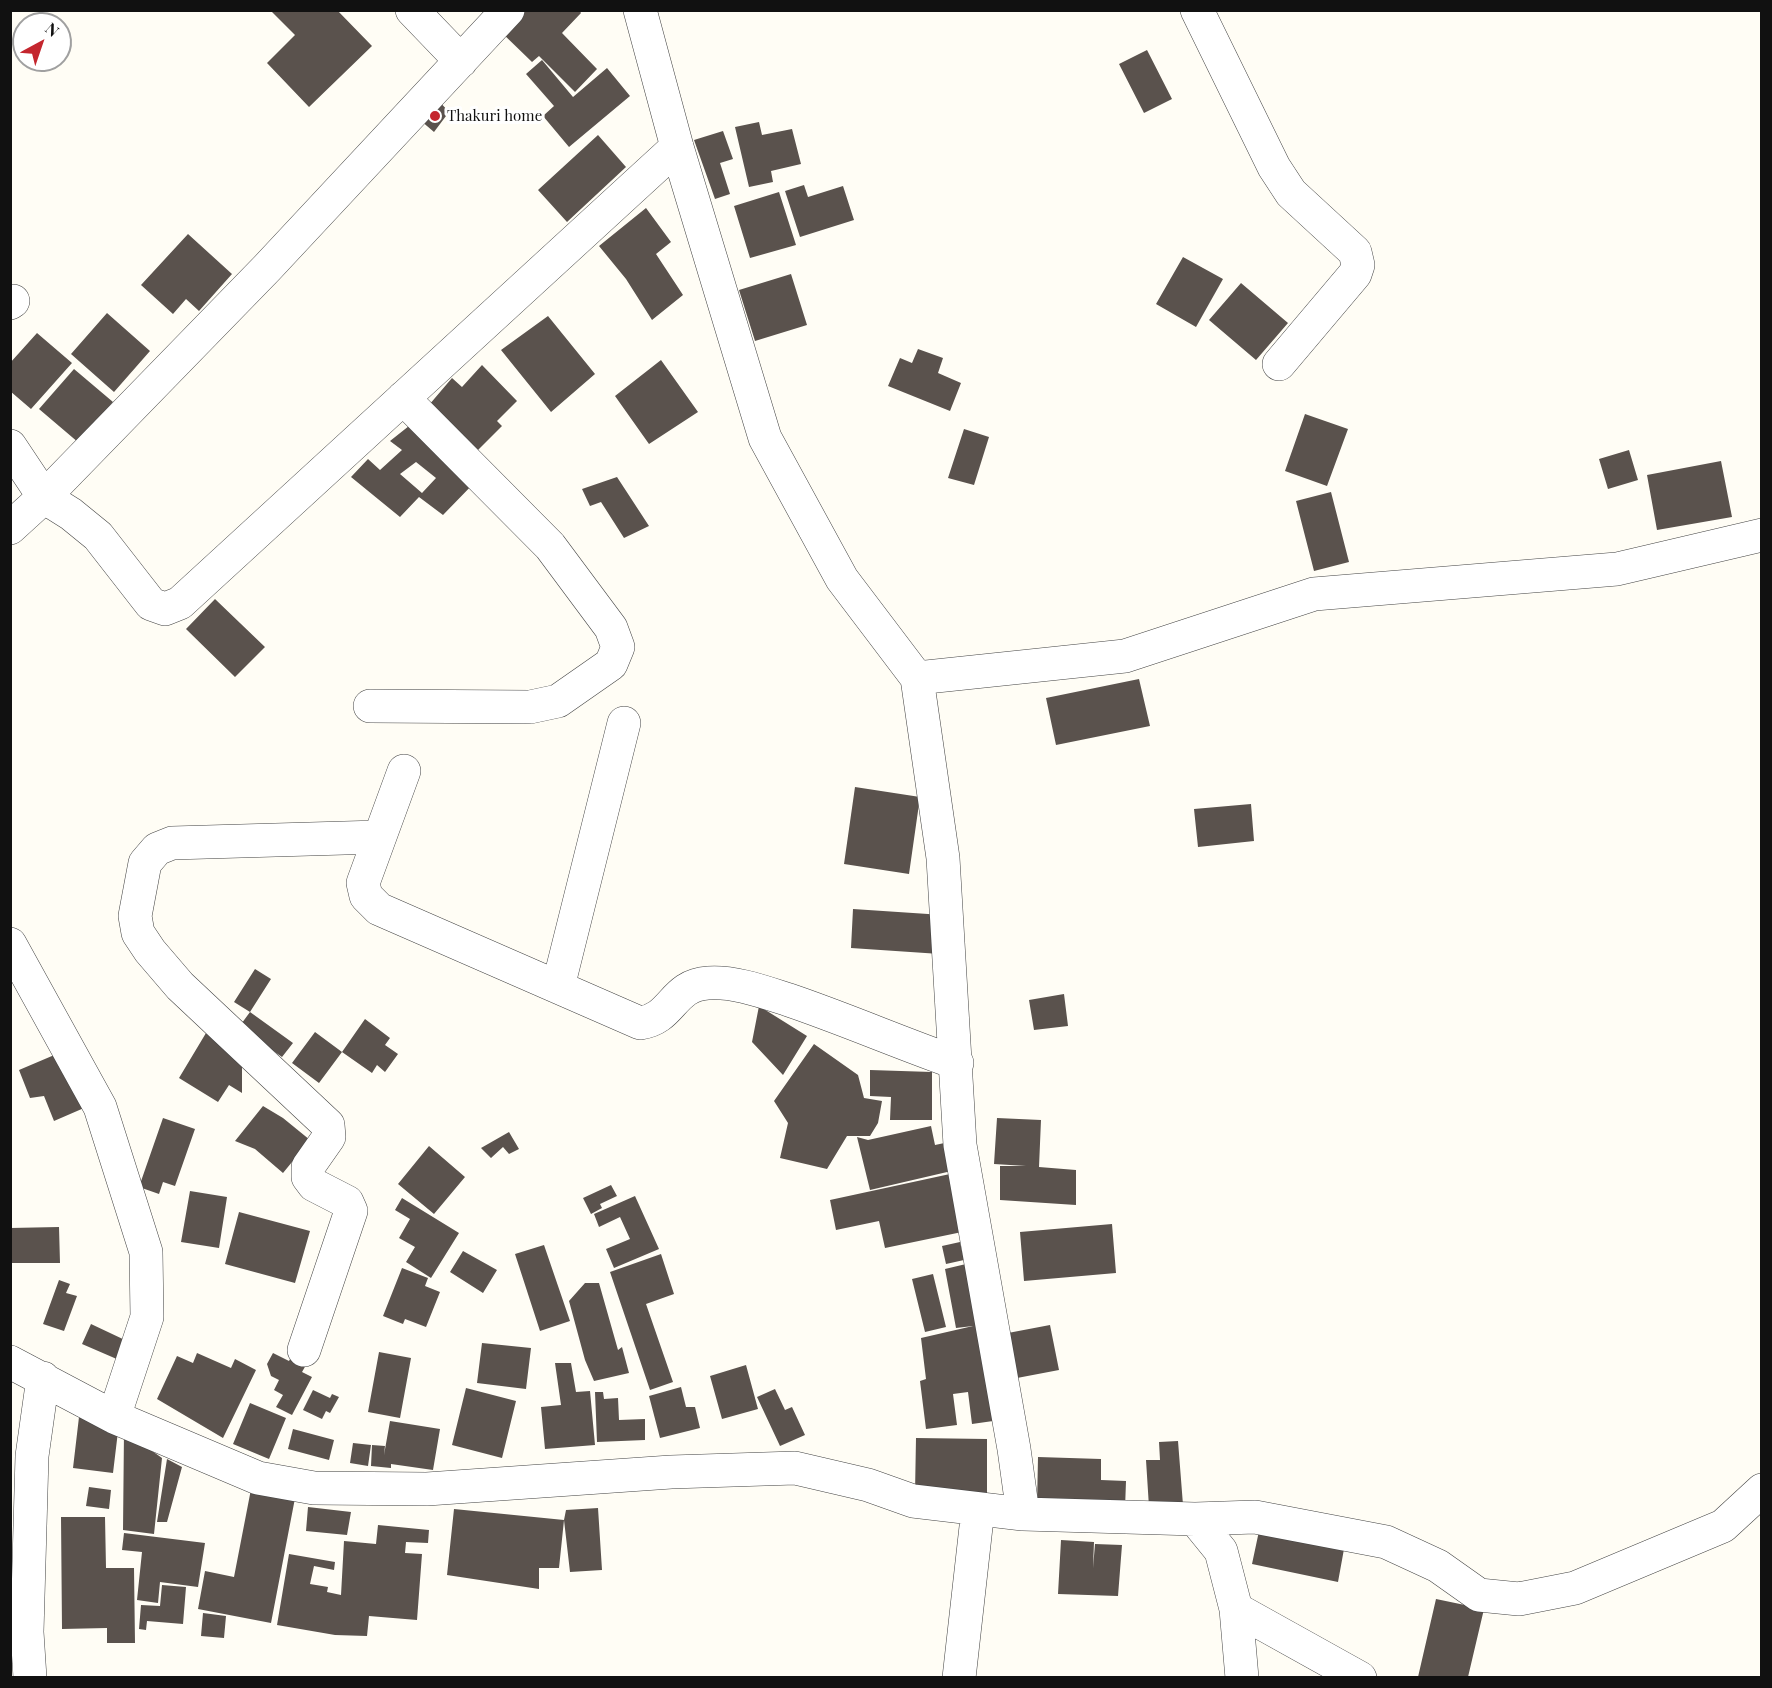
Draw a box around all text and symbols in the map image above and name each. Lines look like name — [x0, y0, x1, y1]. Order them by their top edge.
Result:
north arrow — [12, 12, 72, 72]
text: N — [41, 18, 64, 41]
place label: Thakuri home — [447, 107, 542, 125]
marker: Thakuri home — [428, 109, 442, 123]

